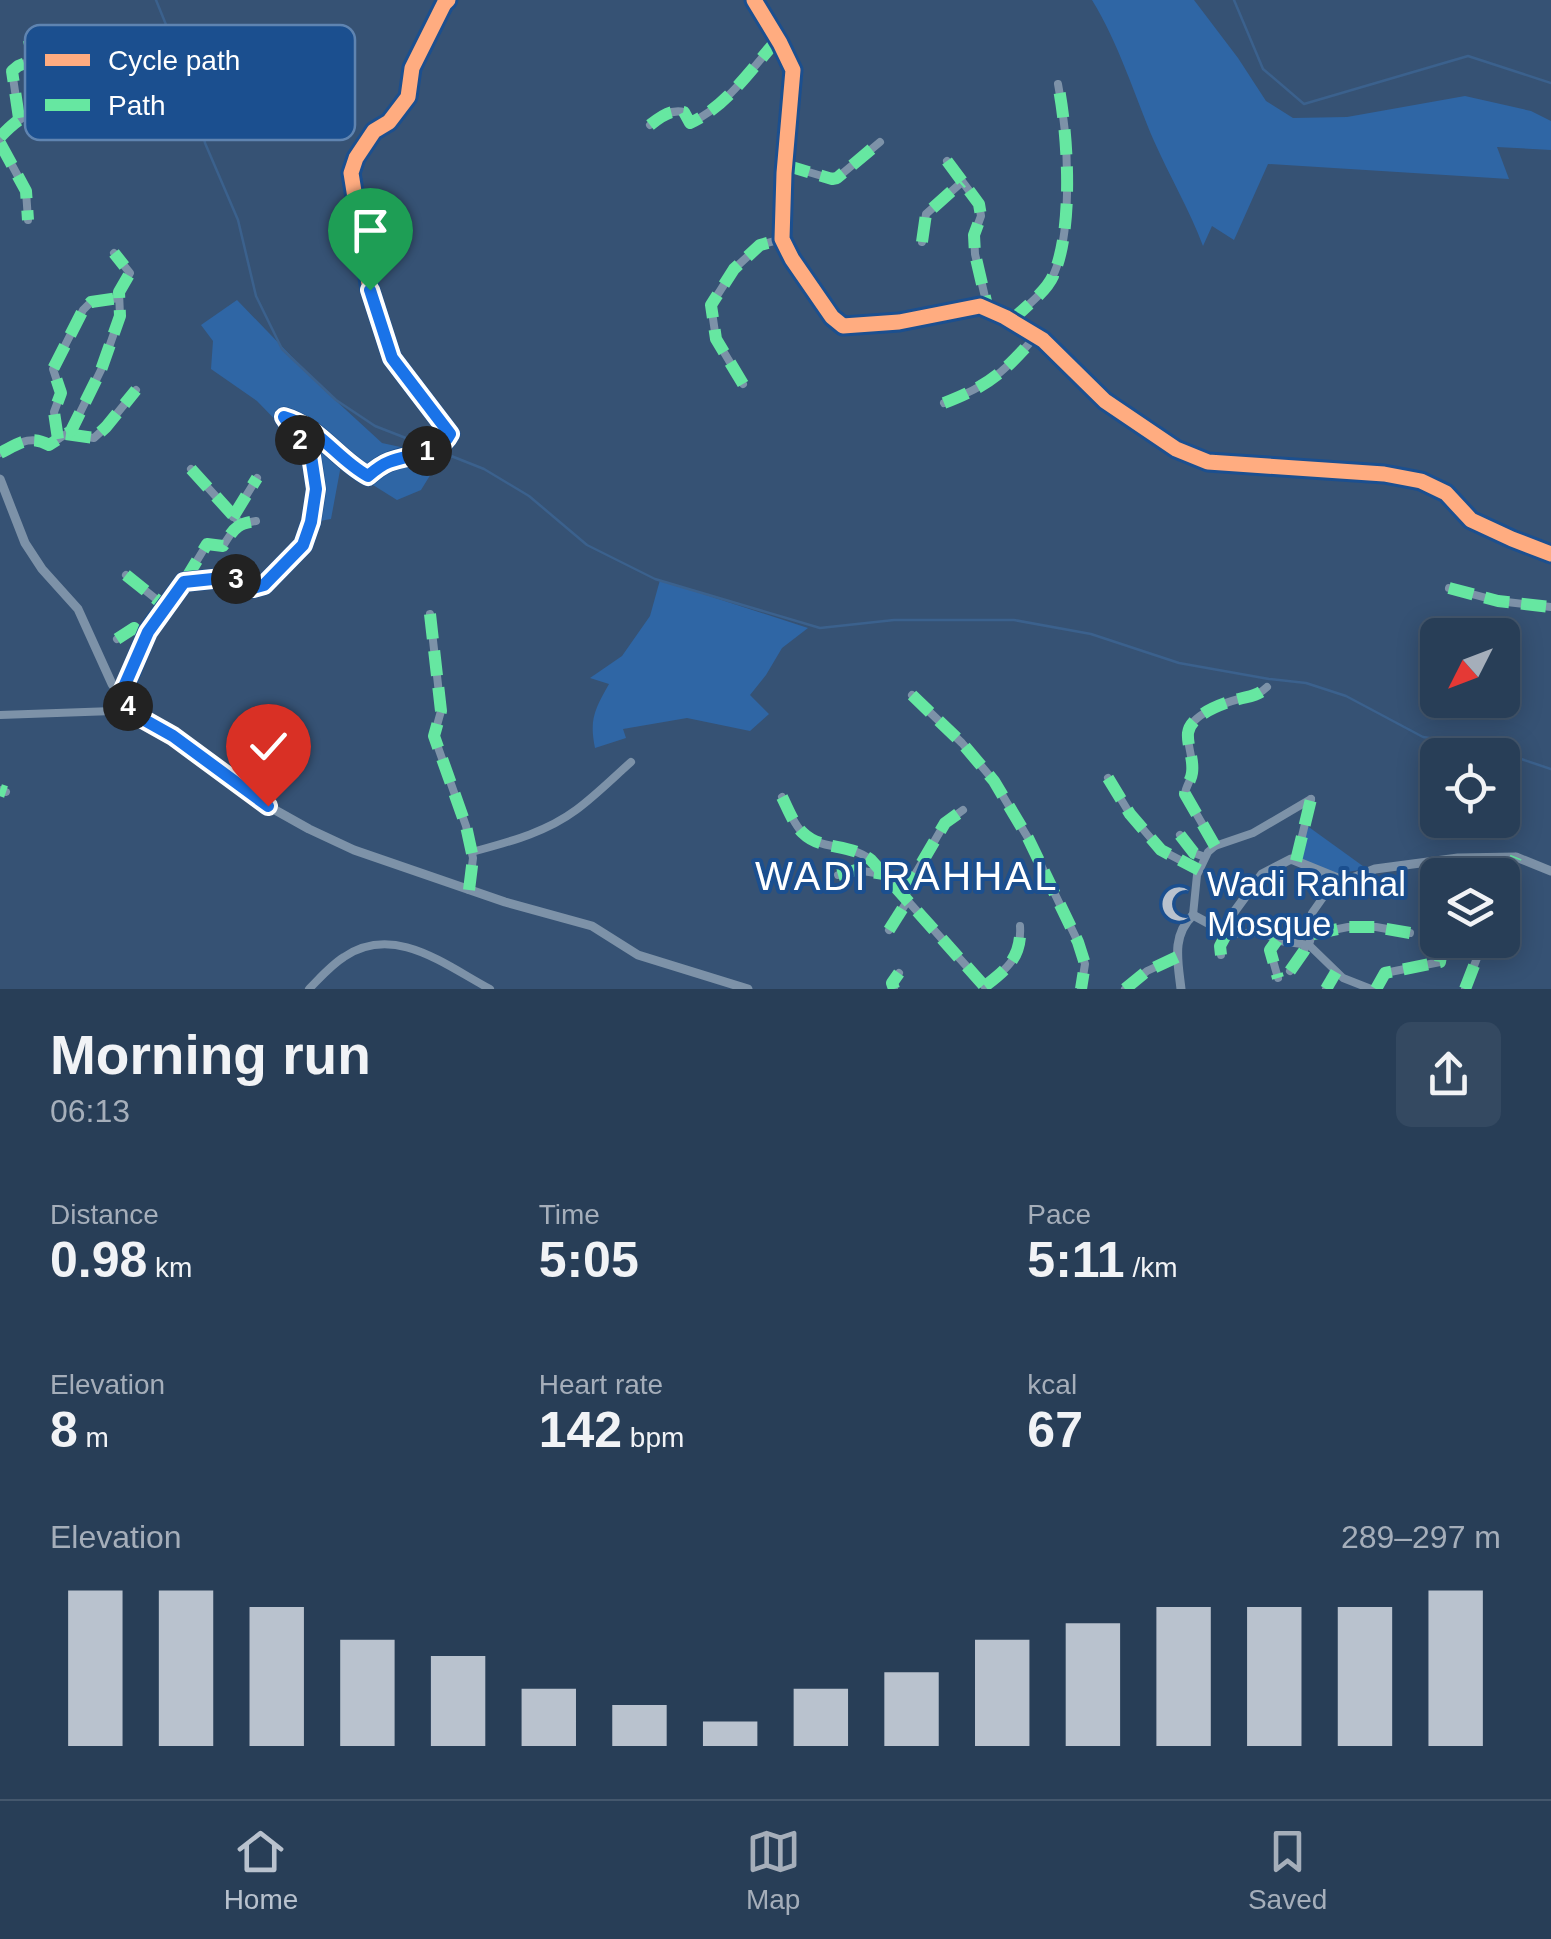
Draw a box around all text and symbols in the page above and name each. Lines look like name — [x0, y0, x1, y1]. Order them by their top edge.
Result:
legend — [25, 25, 355, 140]
text: Cycle path — [108, 45, 240, 76]
text: Path — [108, 90, 166, 121]
pin — [328, 188, 413, 291]
icon: arrive — [343, 203, 398, 258]
pin: 2 — [275, 415, 325, 465]
text: 2 — [292, 424, 308, 455]
pin: 1 — [402, 426, 452, 476]
text: 1 — [419, 435, 435, 466]
pin: 3 — [211, 554, 261, 604]
text: 3 — [228, 563, 244, 594]
north arrow — [1420, 618, 1520, 718]
map controls — [1420, 618, 1520, 958]
pin: 4 — [103, 681, 153, 731]
text: 4 — [120, 690, 136, 721]
pin — [226, 704, 311, 807]
icon: check — [241, 719, 296, 774]
button: locate — [1420, 738, 1520, 838]
district label: WADI RAHHAL — [755, 854, 1059, 898]
button: layers — [1420, 858, 1520, 958]
place label: Wadi Rahhal Mosque — [1207, 864, 1406, 943]
mosque icon: Wadi Rahhal Mosque — [1160, 885, 1198, 923]
button: share — [1396, 1022, 1501, 1127]
text: Morning run — [50, 1024, 371, 1086]
text: 06:13 — [50, 1093, 130, 1129]
text: Distance — [50, 1199, 159, 1230]
text: Time — [539, 1199, 600, 1230]
text: Pace — [1027, 1199, 1091, 1230]
text: 0.98 — [50, 1232, 147, 1288]
text: 5:05 — [539, 1232, 639, 1288]
text: 5:11 — [1027, 1232, 1125, 1288]
text: km — [147, 1252, 192, 1283]
text: /km — [1125, 1252, 1178, 1283]
text: Elevation — [50, 1369, 165, 1400]
text: Heart rate — [539, 1369, 663, 1400]
text: kcal — [1027, 1369, 1077, 1400]
text: 8 — [50, 1402, 78, 1458]
text: 142 — [539, 1402, 622, 1458]
text: 67 — [1027, 1402, 1083, 1458]
text: m — [78, 1422, 109, 1453]
text: bpm — [622, 1422, 684, 1453]
text: Elevation — [50, 1519, 182, 1555]
text: 289–297 m — [1341, 1519, 1501, 1555]
tab: Home — [224, 1824, 298, 1916]
tab: Map — [746, 1824, 801, 1916]
tab: Saved — [1248, 1824, 1327, 1916]

